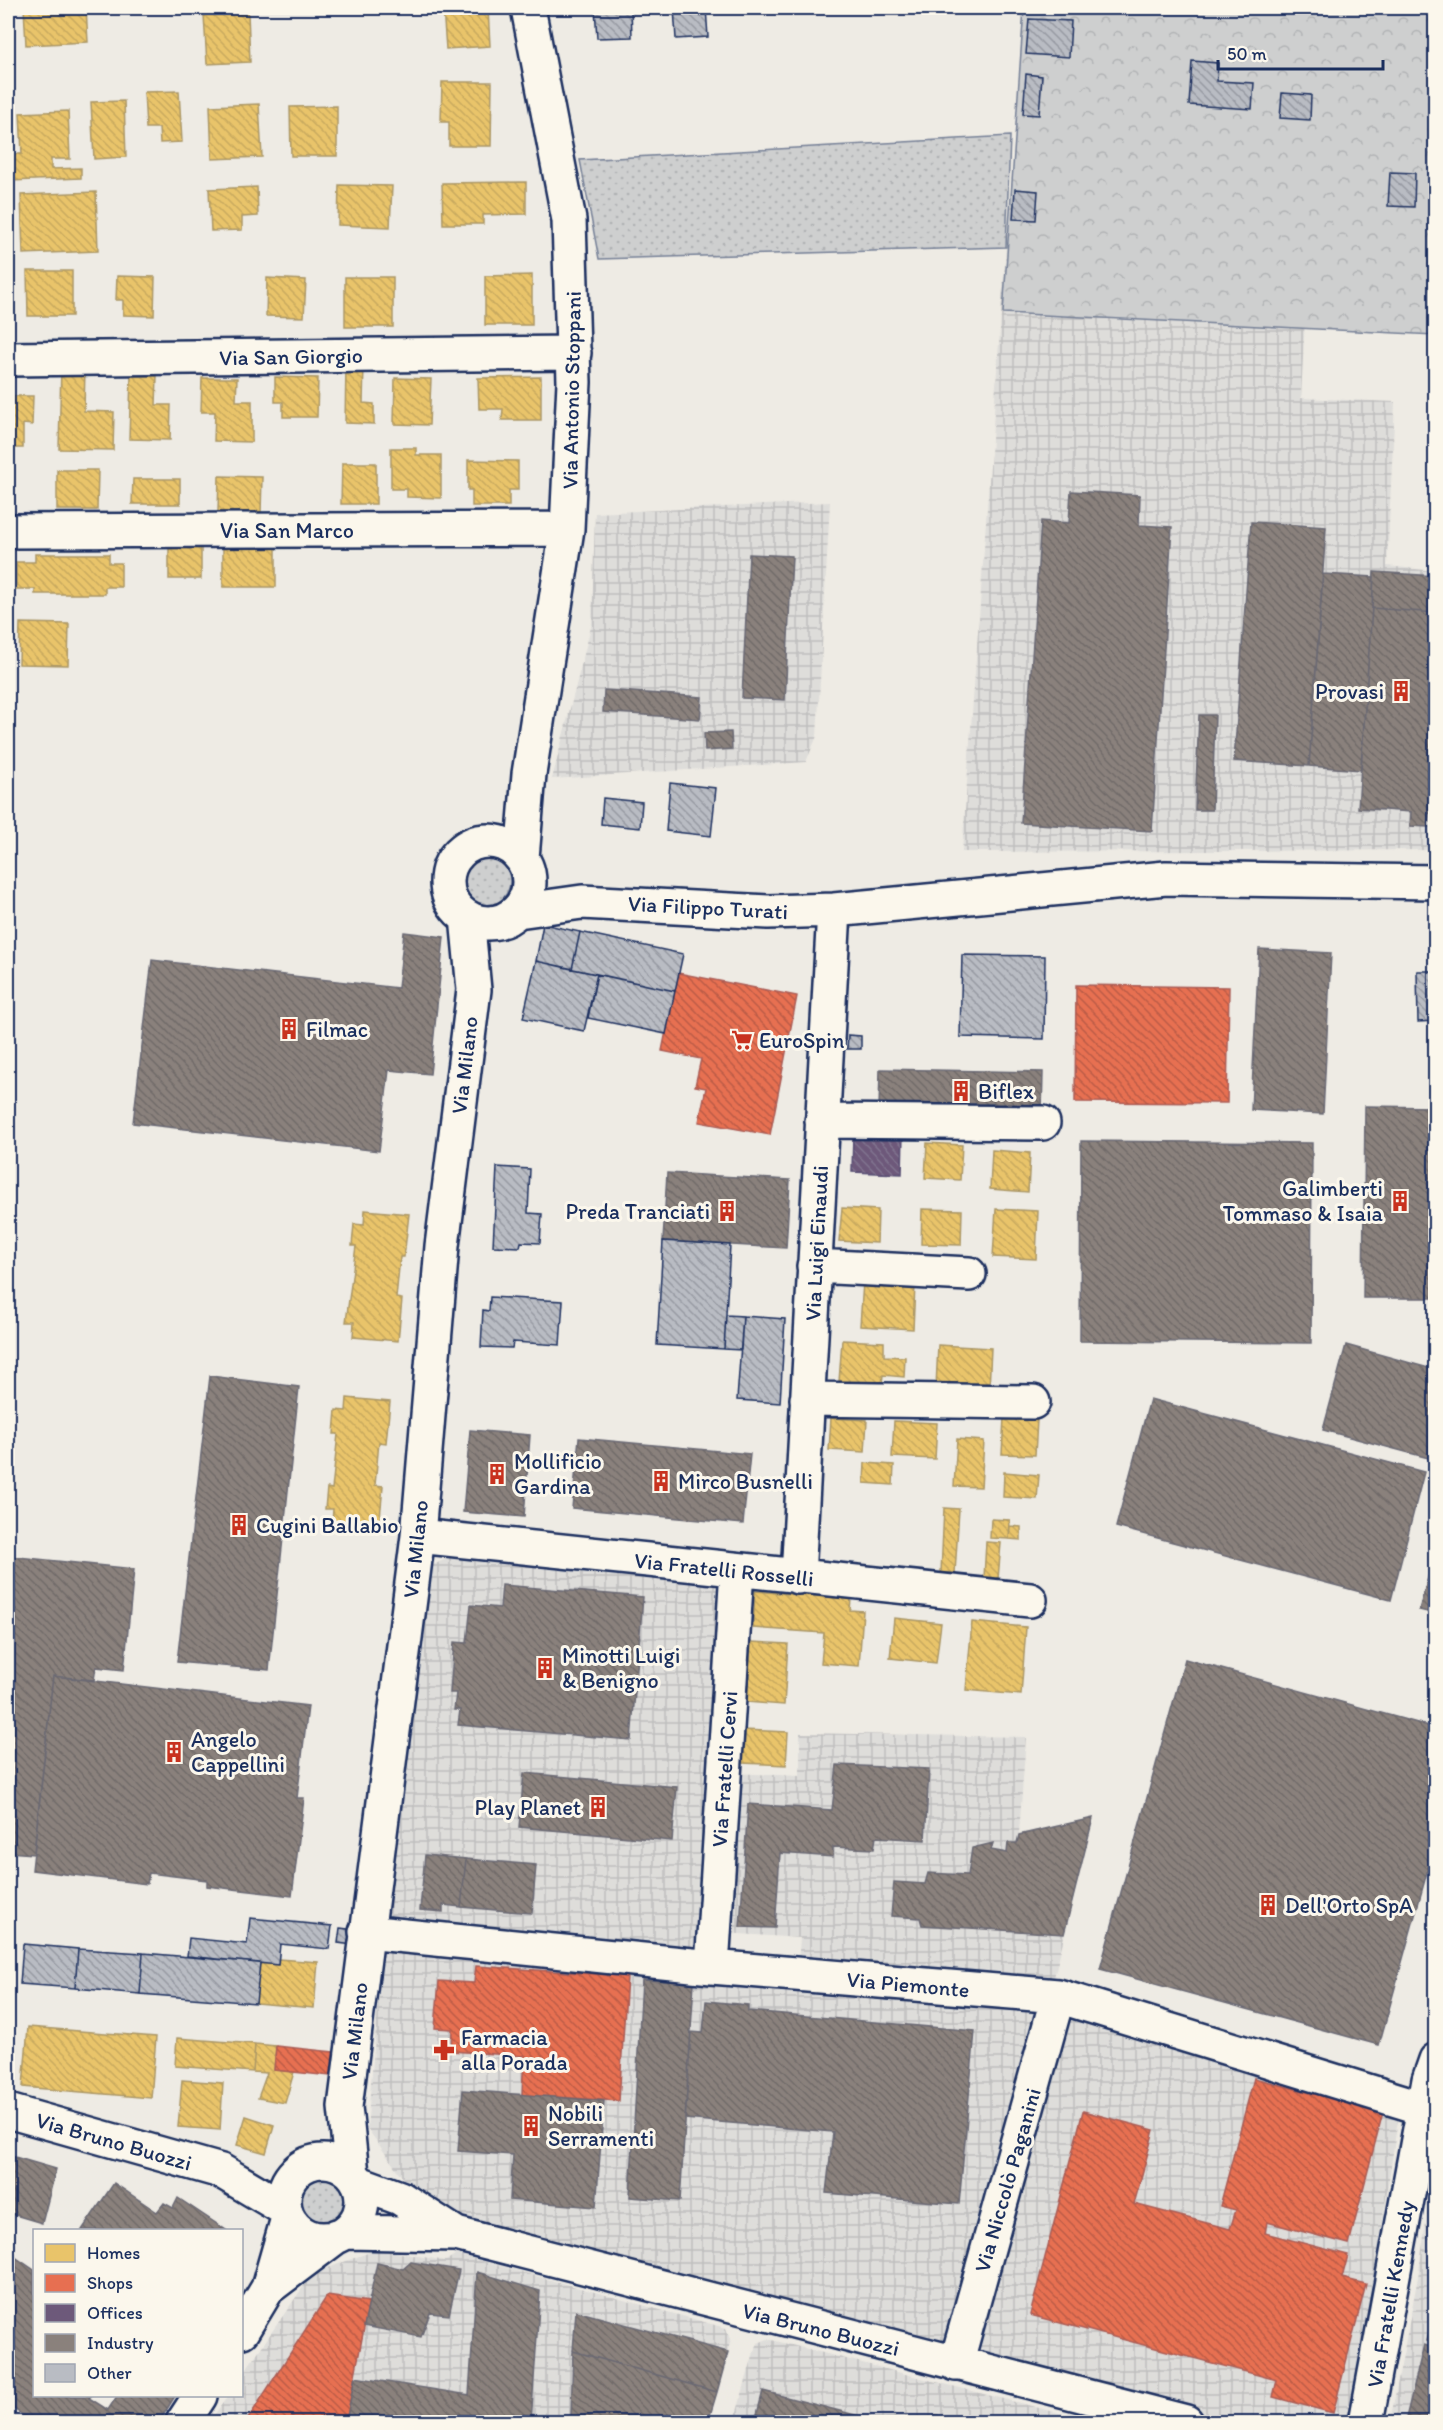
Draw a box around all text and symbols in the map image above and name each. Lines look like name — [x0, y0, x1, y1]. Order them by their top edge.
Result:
scale bar — [1218, 33, 1383, 71]
text: 50 m — [1227, 43, 1267, 65]
street label: Via Antonio Stoppani — [556, 291, 587, 489]
street label: Via San Giorgio — [219, 342, 363, 371]
street label: Via San Marco — [220, 517, 354, 544]
place label: Provasi — [1315, 678, 1384, 705]
building icon: Provasi — [1389, 679, 1413, 703]
street label: Via Filippo Turati — [627, 890, 789, 925]
street label: Via Milano — [445, 1015, 484, 1115]
place label: Filmac — [306, 1016, 368, 1043]
building icon: Filmac — [277, 1017, 301, 1041]
place label: EuroSpin — [759, 1027, 845, 1054]
supermarket icon: EuroSpin — [730, 1028, 754, 1052]
place label: Biflex — [978, 1078, 1034, 1105]
building icon: Biflex — [949, 1079, 973, 1103]
street label: Via Luigi Einaudi — [799, 1165, 834, 1321]
place label: Galimberti Tommaso & Isaia — [1223, 1175, 1384, 1227]
building icon: Galimberti Tommaso & Isaia — [1388, 1189, 1412, 1213]
place label: Preda Tranciati — [565, 1198, 710, 1225]
building icon: Preda Tranciati — [715, 1199, 739, 1223]
place label: Mollificio Gardina — [514, 1448, 602, 1500]
building icon: Mollificio Gardina — [485, 1462, 509, 1486]
place label: Mirco Busnelli — [678, 1468, 813, 1495]
building icon: Mirco Busnelli — [649, 1469, 673, 1493]
street label: Via Milano — [397, 1499, 434, 1599]
place label: Cugini Ballabio — [256, 1512, 399, 1539]
building icon: Cugini Ballabio — [227, 1513, 251, 1537]
street label: Via Fratelli Rosselli — [633, 1547, 815, 1592]
place label: Minotti Luigi & Benigno — [562, 1642, 680, 1694]
building icon: Minotti Luigi & Benigno — [533, 1656, 557, 1680]
street label: Via Fratelli Cervi — [706, 1690, 743, 1848]
place label: Angelo Cappellini — [191, 1726, 285, 1778]
building icon: Angelo Cappellini — [162, 1740, 186, 1764]
place label: Play Planet — [475, 1794, 581, 1821]
building icon: Play Planet — [586, 1795, 610, 1819]
place label: Dell'Orto SpA — [1285, 1892, 1413, 1919]
building icon: Dell'Orto SpA — [1256, 1893, 1280, 1917]
street label: Via Piemonte — [845, 1966, 971, 2003]
street label: Via Milano — [335, 1981, 374, 2081]
place label: Farmacia alla Porada — [461, 2024, 568, 2076]
pharmacy icon: Farmacia alla Porada — [432, 2038, 456, 2062]
street label: Via Niccolò Paganini — [968, 2085, 1047, 2275]
place label: Nobili Serramenti — [548, 2100, 654, 2152]
street label: Via Bruno Buozzi — [33, 2106, 195, 2177]
building icon: Nobili Serramenti — [519, 2114, 543, 2138]
street label: Via Fratelli Kennedy — [1361, 2198, 1420, 2390]
legend — [33, 2229, 243, 2397]
text: Homes — [87, 2242, 140, 2264]
text: Shops — [87, 2272, 133, 2294]
street label: Via Bruno Buozzi — [740, 2297, 902, 2362]
text: Offices — [87, 2302, 143, 2324]
text: Industry — [87, 2332, 154, 2354]
text: Other — [87, 2362, 133, 2384]

